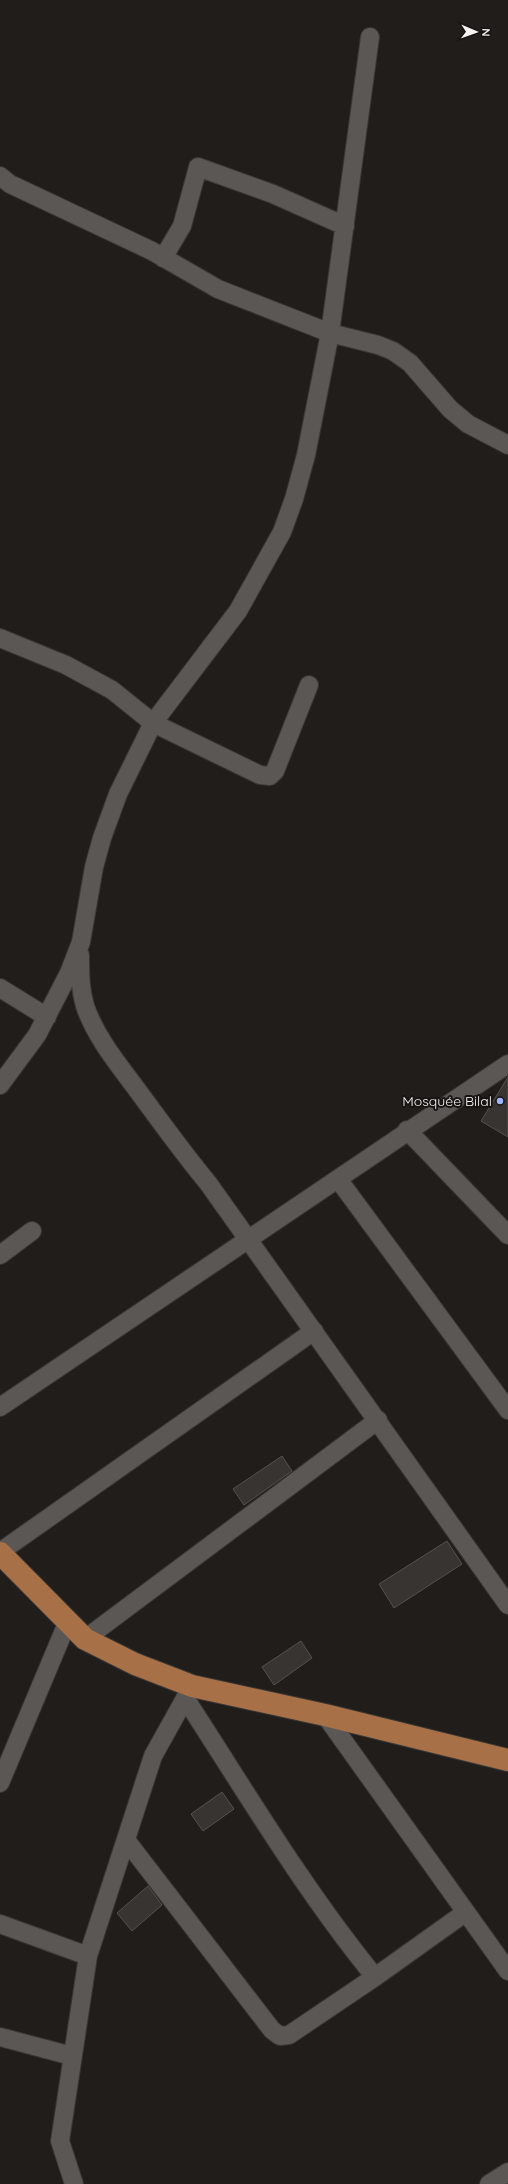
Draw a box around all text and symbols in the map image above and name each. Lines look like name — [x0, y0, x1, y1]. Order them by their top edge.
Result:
north arrow — [456, 12, 496, 52]
text: N — [479, 28, 493, 37]
place label: Mosquée Bilal — [402, 1092, 492, 1110]
marker: Mosquée Bilal — [495, 1096, 505, 1106]

